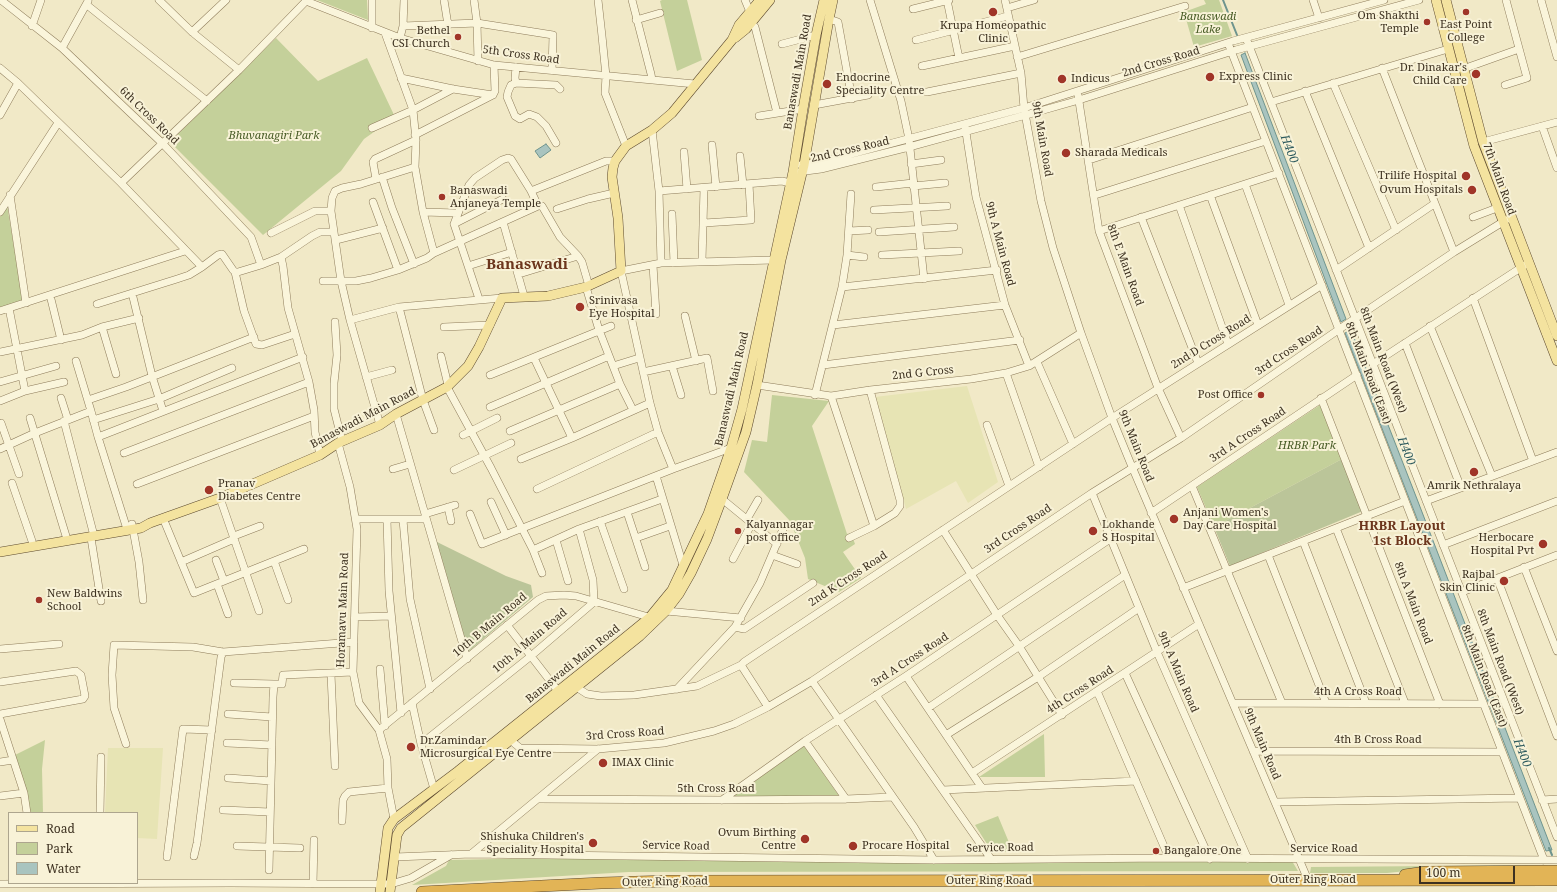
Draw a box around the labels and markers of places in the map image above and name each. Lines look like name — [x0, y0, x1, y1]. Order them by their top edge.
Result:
marker: Krupa Homeopathic Clinic — [987, 6, 999, 18]
marker: East Point College — [1461, 7, 1471, 17]
place label: Om Shakthi Temple — [1358, 9, 1419, 35]
marker: Om Shakthi Temple — [1422, 17, 1432, 27]
place label: East Point College — [1440, 18, 1492, 44]
place label: Krupa Homeopathic Clinic — [940, 19, 1046, 45]
place label: Bethel CSI Church — [392, 24, 450, 50]
marker: Bethel CSI Church — [453, 32, 463, 42]
place label: Dr. Dinakar's Child Care — [1400, 61, 1467, 87]
marker: Dr. Dinakar's Child Care — [1470, 68, 1482, 80]
place label: Express Clinic — [1219, 70, 1293, 84]
place label: Endocrine Speciality Centre — [836, 71, 924, 97]
marker: Express Clinic — [1204, 71, 1216, 83]
place label: Indicus — [1071, 72, 1110, 86]
marker: Indicus — [1056, 73, 1068, 85]
marker: Endocrine Speciality Centre — [821, 78, 833, 90]
place label: Sharada Medicals — [1075, 146, 1168, 160]
marker: Sharada Medicals — [1060, 147, 1072, 159]
place label: Trilife Hospital — [1378, 169, 1457, 183]
marker: Trilife Hospital — [1460, 170, 1472, 182]
place label: Ovum Hospitals — [1379, 183, 1463, 197]
place label: Banaswadi Anjaneya Temple — [450, 184, 541, 210]
marker: Ovum Hospitals — [1466, 184, 1478, 196]
marker: Banaswadi Anjaneya Temple — [437, 192, 447, 202]
place label: Srinivasa Eye Hospital — [589, 294, 655, 320]
marker: Srinivasa Eye Hospital — [574, 301, 586, 313]
place label: Post Office — [1198, 388, 1253, 402]
marker: Post Office — [1256, 390, 1266, 400]
marker: Amrik Nethralaya — [1468, 466, 1480, 478]
place label: Pranav Diabetes Centre — [218, 477, 301, 503]
place label: Amrik Nethralaya — [1427, 479, 1521, 493]
marker: Pranav Diabetes Centre — [203, 484, 215, 496]
place label: Anjani Women's Day Care Hospital — [1183, 506, 1277, 532]
marker: Anjani Women's Day Care Hospital — [1168, 513, 1180, 525]
place label: Kalyannagar post office — [746, 518, 813, 544]
place label: Lokhande S Hospital — [1102, 518, 1155, 544]
marker: Lokhande S Hospital — [1087, 525, 1099, 537]
marker: Kalyannagar post office — [733, 526, 743, 536]
place label: Herbocare Hospital Pvt — [1470, 531, 1534, 557]
marker: Herbocare Hospital Pvt — [1537, 538, 1549, 550]
place label: Rajbal Skin Clinic — [1439, 568, 1495, 594]
marker: Rajbal Skin Clinic — [1498, 575, 1510, 587]
place label: New Baldwins School — [47, 587, 122, 613]
marker: New Baldwins School — [34, 595, 44, 605]
place label: Dr.Zamindar Microsurgical Eye Centre — [420, 734, 552, 760]
marker: Dr.Zamindar Microsurgical Eye Centre — [405, 741, 417, 753]
place label: IMAX Clinic — [612, 756, 674, 770]
marker: IMAX Clinic — [597, 757, 609, 769]
place label: Ovum Birthing Centre — [718, 826, 796, 852]
place label: Shishuka Children's Speciality Hospital — [481, 830, 584, 856]
marker: Ovum Birthing Centre — [799, 833, 811, 845]
marker: Shishuka Children's Speciality Hospital — [587, 837, 599, 849]
place label: Procare Hospital — [862, 839, 949, 853]
marker: Procare Hospital — [847, 840, 859, 852]
place label: Bangalore One — [1164, 844, 1241, 858]
marker: Bangalore One — [1151, 846, 1161, 856]

